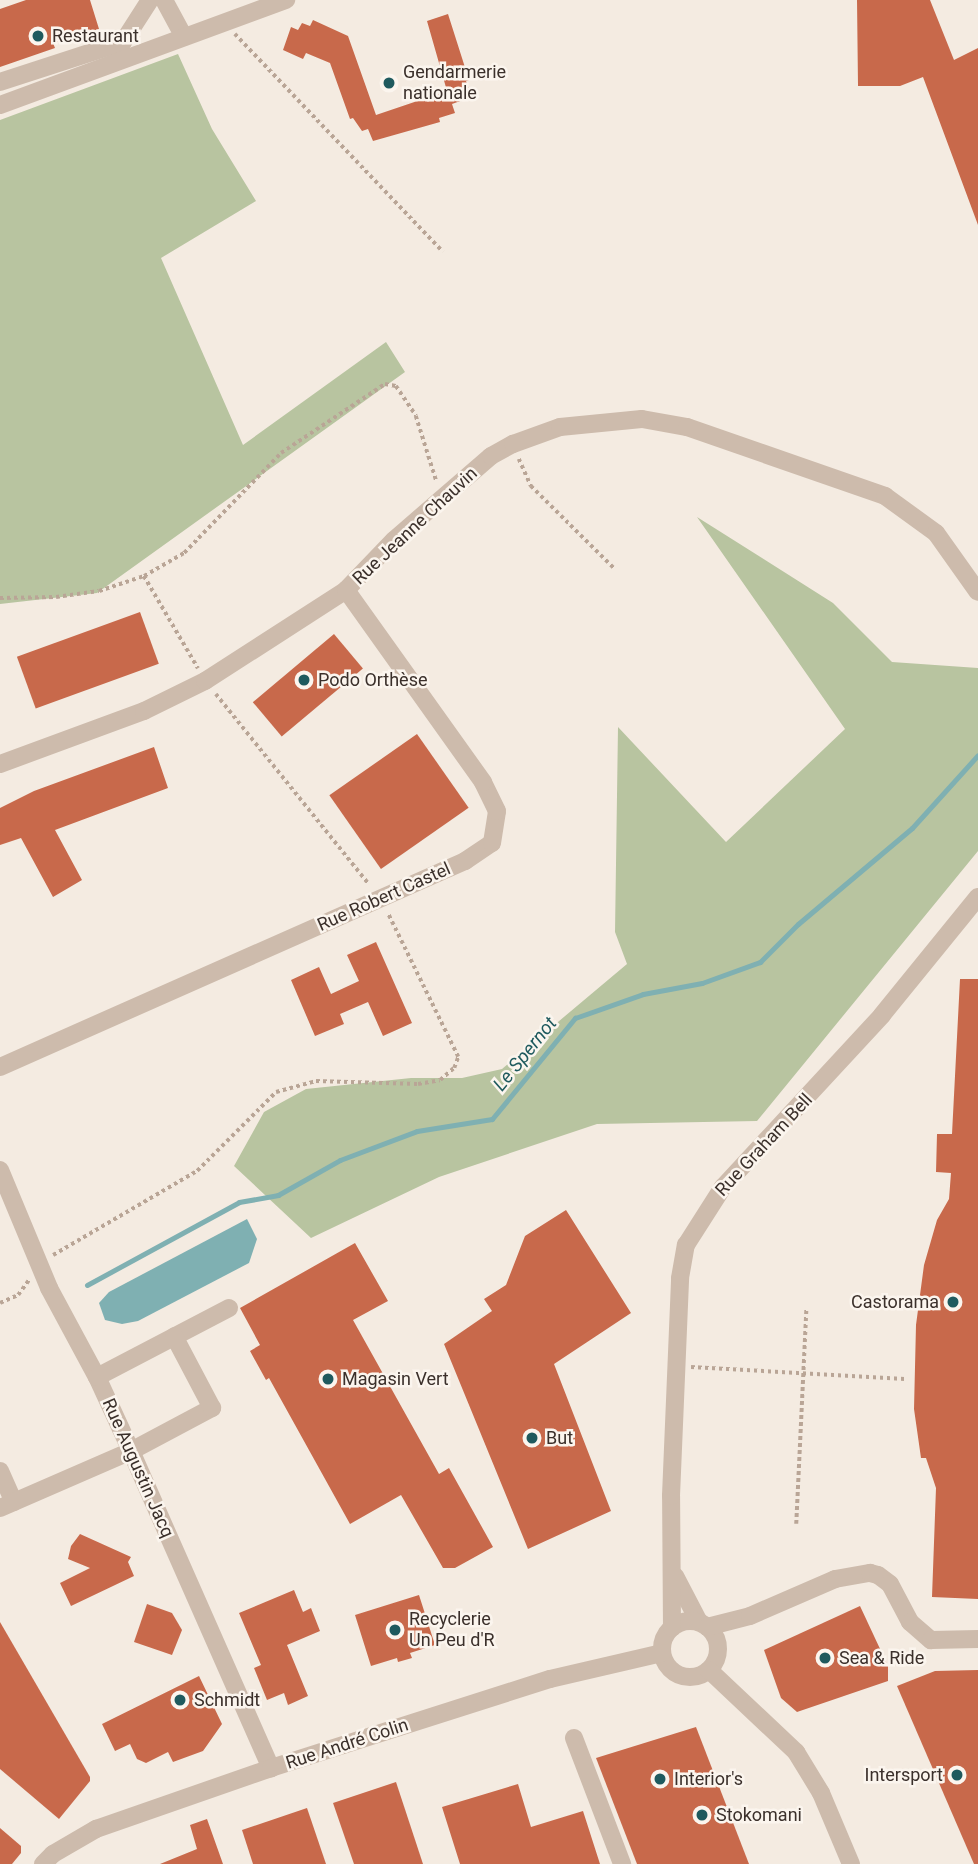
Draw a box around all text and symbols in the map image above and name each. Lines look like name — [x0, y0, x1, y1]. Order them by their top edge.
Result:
place label: Restaurant — [52, 25, 139, 47]
marker: Restaurant — [30, 28, 46, 44]
place label: Gendarmerie nationale — [403, 62, 506, 104]
marker: Gendarmerie nationale — [381, 75, 397, 91]
street label: Rue Jeanne Chauvin — [348, 463, 482, 589]
place label: Podo Orthèse — [318, 669, 427, 691]
marker: Podo Orthèse — [296, 672, 312, 688]
street label: Rue Robert Castel — [314, 858, 454, 936]
water label: Le Spernot — [488, 1012, 562, 1096]
street label: Rue Graham Bell — [711, 1089, 817, 1201]
place label: Castorama — [851, 1291, 939, 1313]
marker: Castorama — [945, 1294, 961, 1310]
place label: Magasin Vert — [342, 1368, 449, 1390]
marker: Magasin Vert — [320, 1371, 336, 1387]
street label: Rue Augustin Jacq — [98, 1395, 178, 1541]
place label: But — [546, 1427, 573, 1449]
marker: But — [524, 1430, 540, 1446]
place label: Recyclerie Un Peu d'R — [409, 1609, 495, 1652]
marker: Recyclerie Un Peu d'R — [387, 1622, 403, 1638]
place label: Sea & Ride — [839, 1647, 924, 1669]
marker: Sea & Ride — [817, 1650, 833, 1666]
place label: Schmidt — [194, 1689, 260, 1711]
marker: Schmidt — [172, 1692, 188, 1708]
street label: Rue André Colin — [283, 1714, 411, 1774]
place label: Intersport — [865, 1764, 943, 1786]
marker: Intersport — [949, 1767, 965, 1783]
place label: Interior's — [674, 1768, 743, 1790]
marker: Interior's — [652, 1771, 668, 1787]
place label: Stokomani — [716, 1804, 802, 1826]
marker: Stokomani — [694, 1807, 710, 1823]

